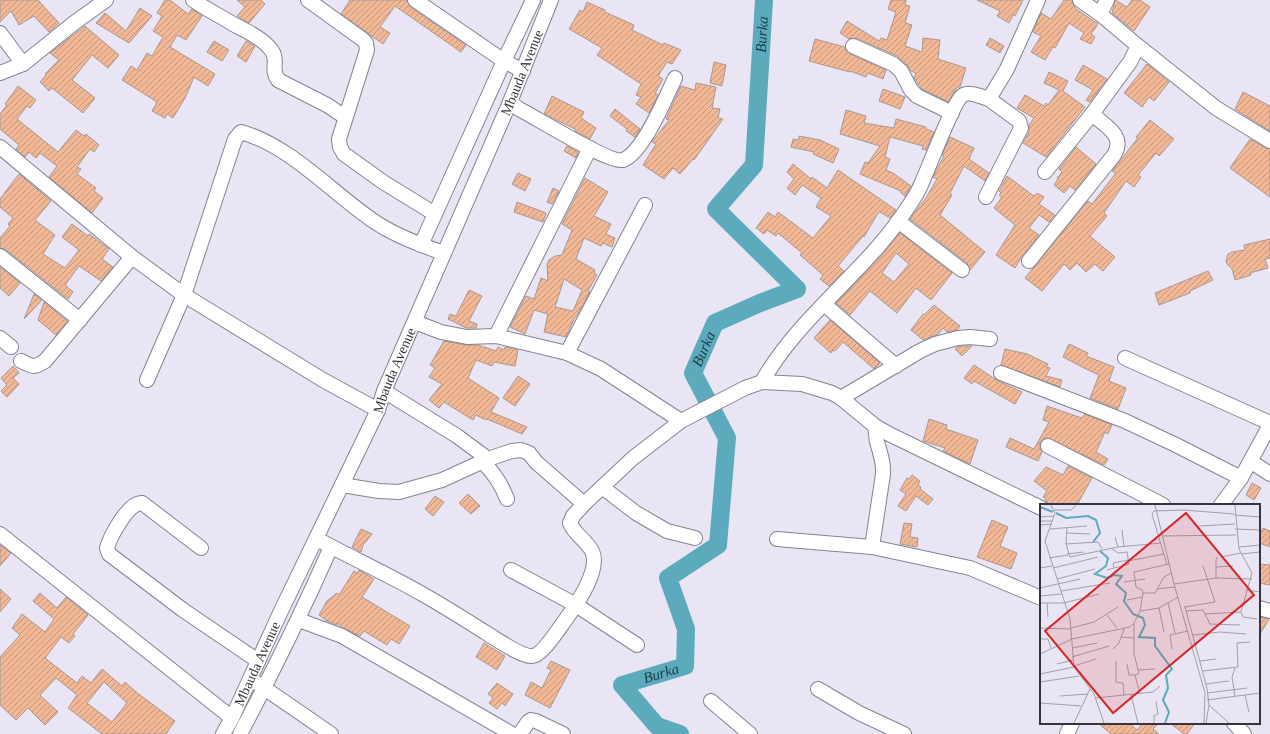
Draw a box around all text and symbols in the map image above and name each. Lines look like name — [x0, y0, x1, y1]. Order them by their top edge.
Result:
water label: Burka — [753, 16, 771, 53]
street label: Mbauda Avenue — [498, 28, 546, 118]
street label: Mbauda Avenue — [370, 325, 419, 415]
water label: Burka — [689, 329, 718, 369]
inset map — [1040, 504, 1260, 724]
street label: Mbauda Avenue — [231, 619, 283, 709]
water label: Burka — [641, 660, 681, 686]

